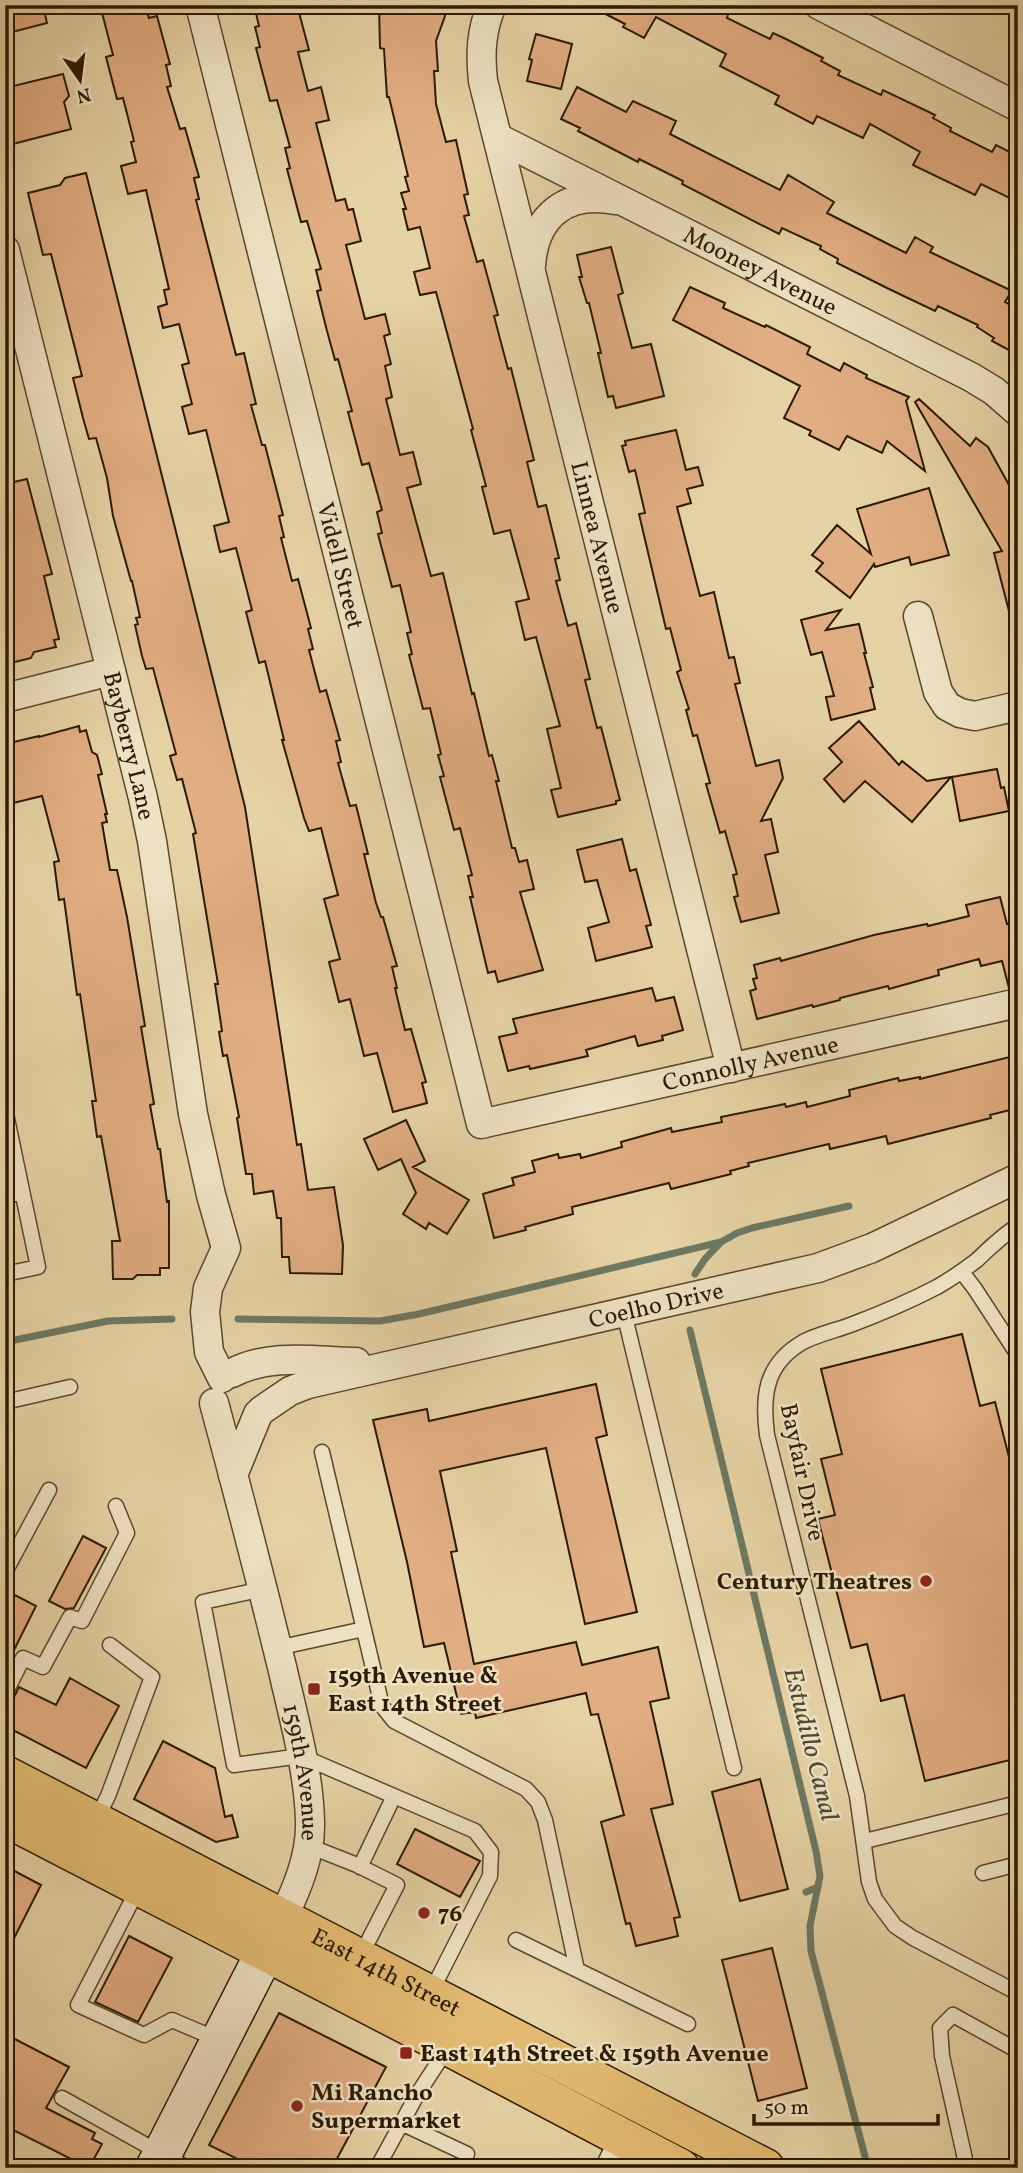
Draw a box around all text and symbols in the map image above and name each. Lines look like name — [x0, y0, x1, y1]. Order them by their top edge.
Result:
north arrow — [46, 46, 116, 116]
text: N — [74, 80, 93, 109]
street label: Mooney Avenue — [677, 219, 842, 326]
street label: Linnea Avenue — [560, 458, 631, 618]
street label: Videll Street — [307, 499, 371, 633]
street label: Bayberry Lane — [93, 668, 162, 823]
street label: Connolly Avenue — [660, 1029, 842, 1102]
street label: Coelho Drive — [586, 1275, 727, 1339]
street label: Bayfair Drive — [770, 1400, 832, 1544]
place label: Century Theatres — [717, 1566, 912, 1600]
marker: Century Theatres — [918, 1573, 934, 1589]
place label: 159th Avenue & East 14th Street — [328, 1660, 502, 1722]
water label: Estudillo Canal — [774, 1664, 847, 1825]
marker: 159th Avenue & East 14th Street — [306, 1681, 322, 1697]
street label: 159th Avenue — [272, 1700, 325, 1842]
place label: 76 — [438, 1898, 462, 1932]
marker: 76 — [416, 1905, 432, 1921]
street label: East 14th Street — [304, 1921, 466, 2027]
place label: East 14th Street & 159th Avenue — [420, 2038, 769, 2072]
marker: East 14th Street & 159th Avenue — [398, 2045, 414, 2061]
place label: Mi Rancho Supermarket — [311, 2077, 461, 2139]
scale bar — [754, 2082, 937, 2126]
text: 50 m — [764, 2094, 809, 2123]
marker: Mi Rancho Supermarket — [289, 2098, 305, 2114]

